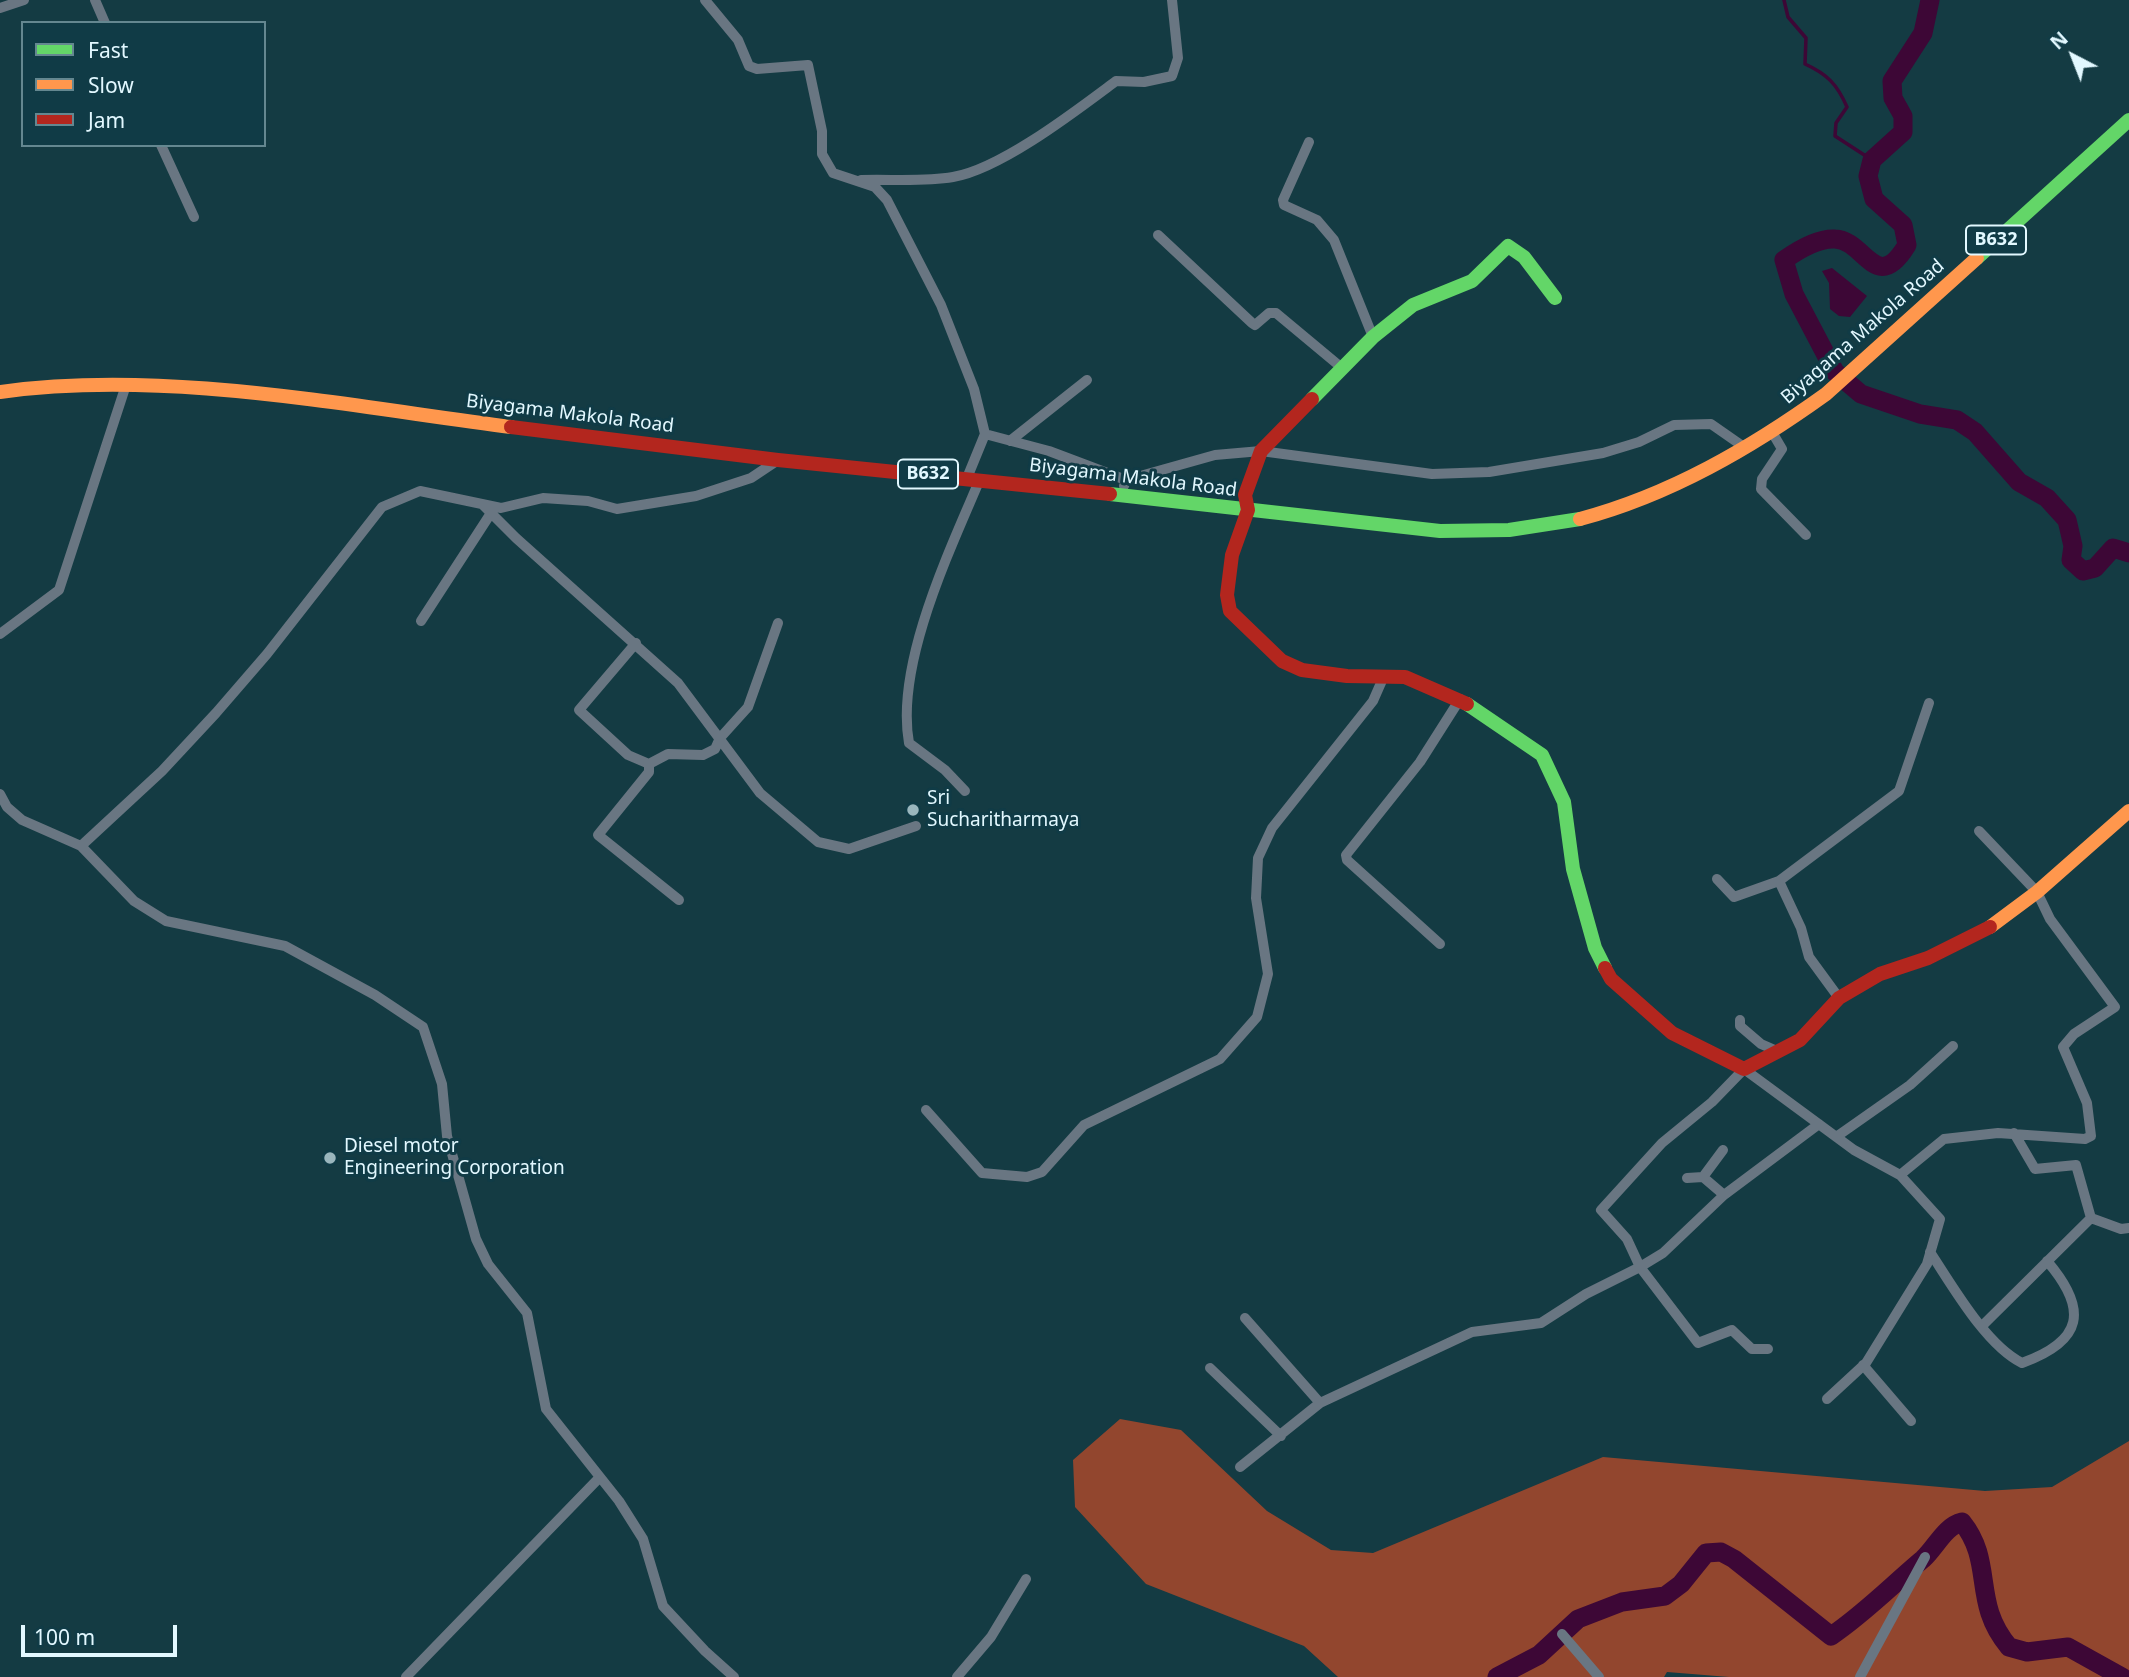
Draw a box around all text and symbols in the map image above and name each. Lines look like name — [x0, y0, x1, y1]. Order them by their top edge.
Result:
legend — [21, 21, 266, 147]
north arrow — [2038, 21, 2108, 91]
text: N — [2045, 26, 2073, 55]
text: Fast — [88, 36, 128, 64]
text: Slow — [88, 71, 134, 99]
text: Jam — [88, 106, 125, 134]
road number: B632 — [1966, 226, 2026, 254]
street label: Biyagama Makola Road — [1777, 255, 1949, 409]
street label: Biyagama Makola Road — [465, 390, 675, 438]
street label: Biyagama Makola Road — [1028, 454, 1238, 502]
road number: B632 — [898, 460, 958, 488]
place label: Sri Sucharitharmaya — [927, 788, 1079, 832]
marker: Sri Sucharitharmaya — [905, 802, 921, 818]
place label: Diesel motor Engineering Corporation — [344, 1136, 565, 1180]
marker: Diesel motor Engineering Corporation — [322, 1150, 338, 1166]
scale bar — [24, 1610, 180, 1654]
text: 100 m — [34, 1623, 95, 1651]

